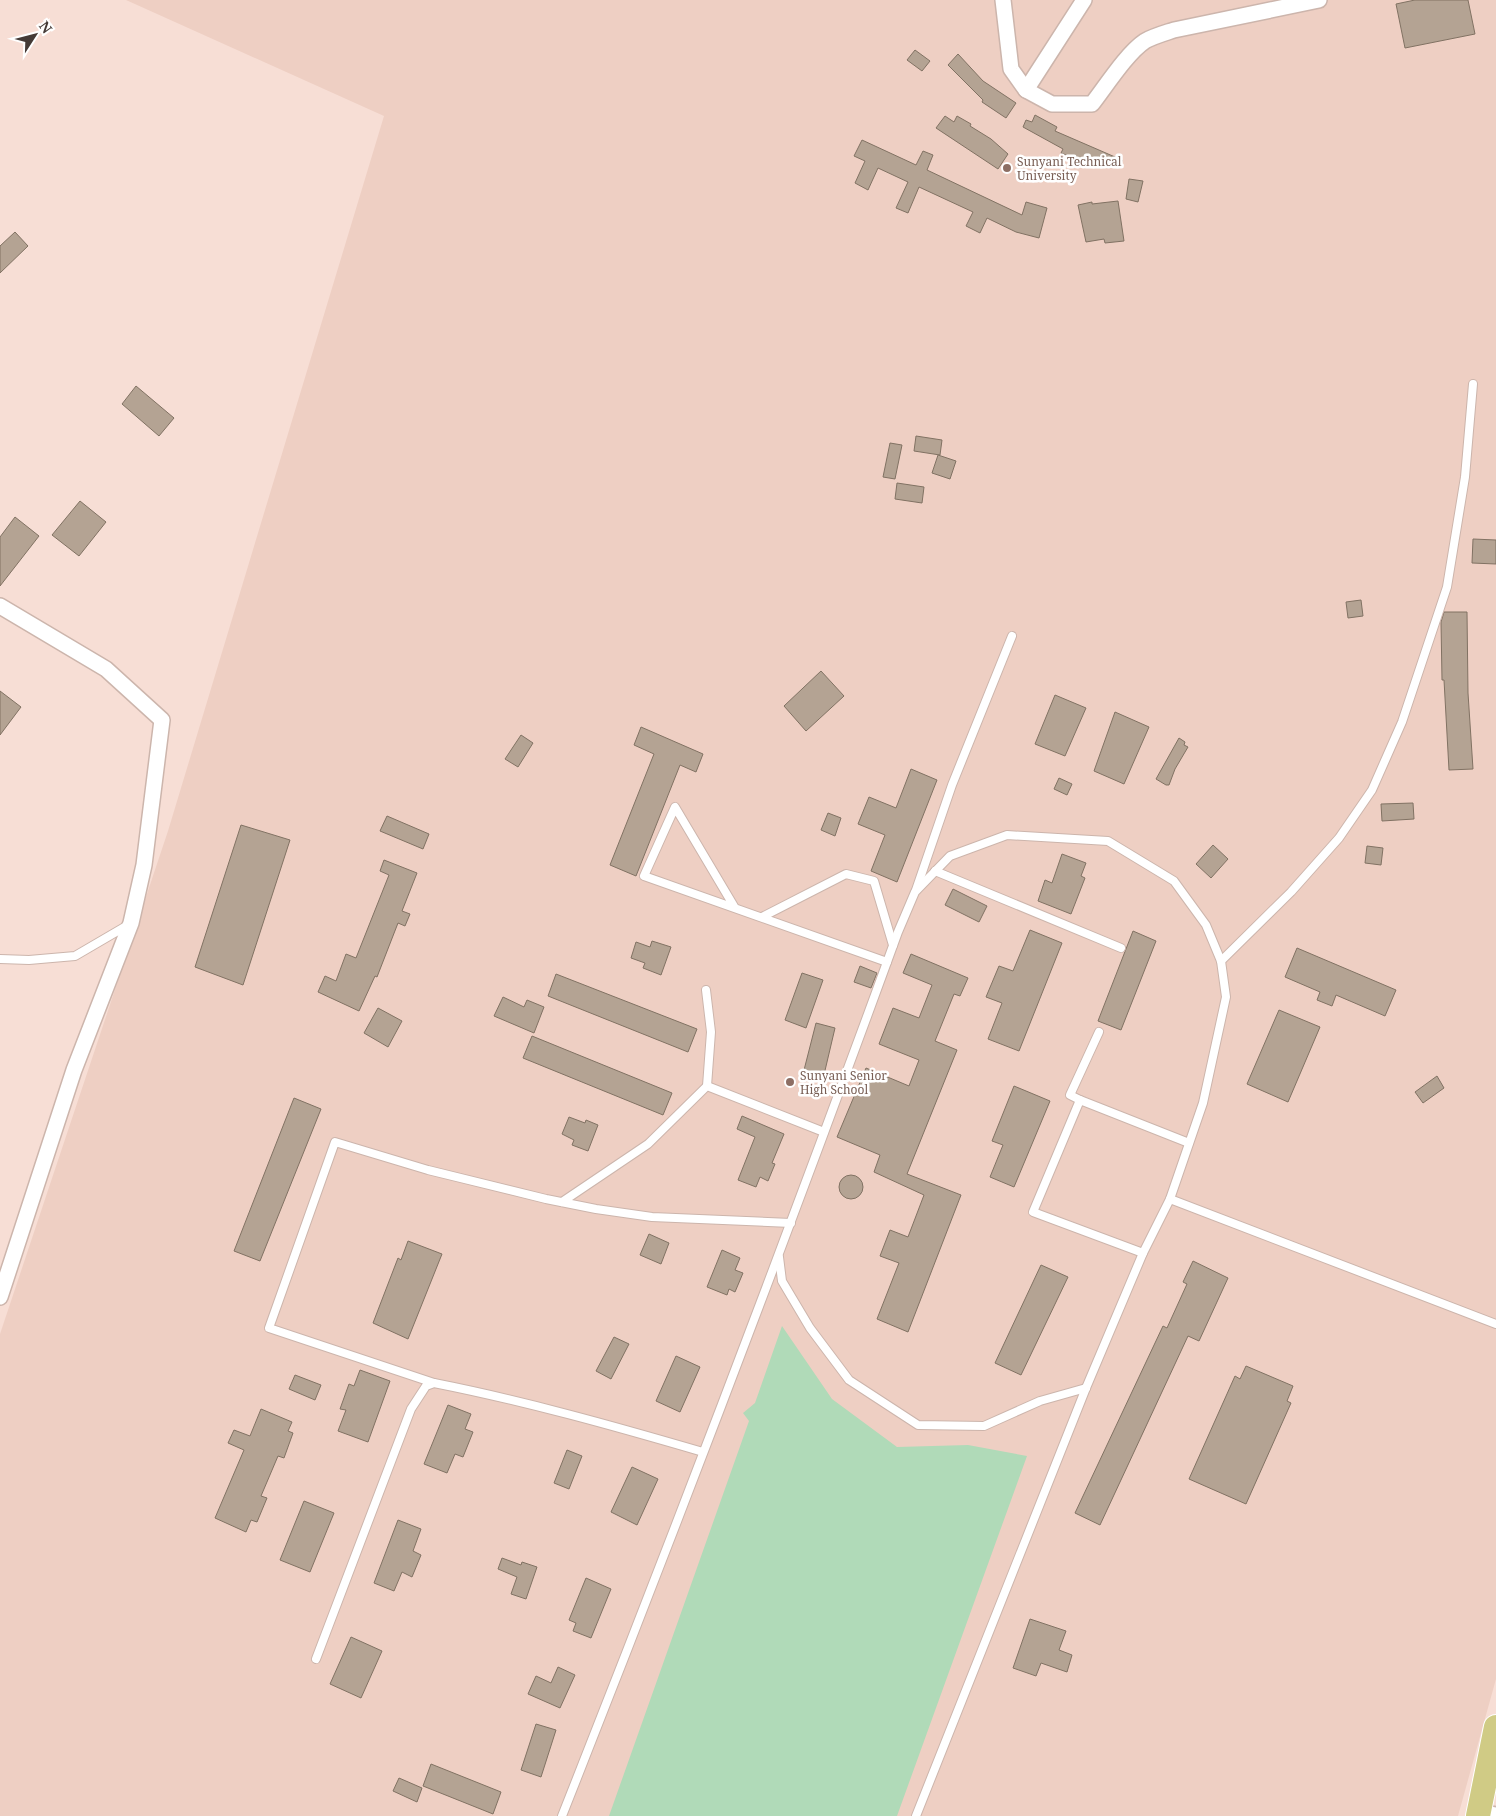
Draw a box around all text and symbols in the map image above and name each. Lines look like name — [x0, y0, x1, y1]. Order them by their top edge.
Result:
north arrow — [10, 10, 60, 60]
text: N — [35, 17, 57, 37]
place label: Sunyani Technical University — [1017, 153, 1122, 184]
marker: Sunyani Technical University — [1001, 162, 1013, 174]
place label: Sunyani Senior High School — [800, 1067, 887, 1098]
marker: Sunyani Senior High School — [784, 1076, 796, 1088]

